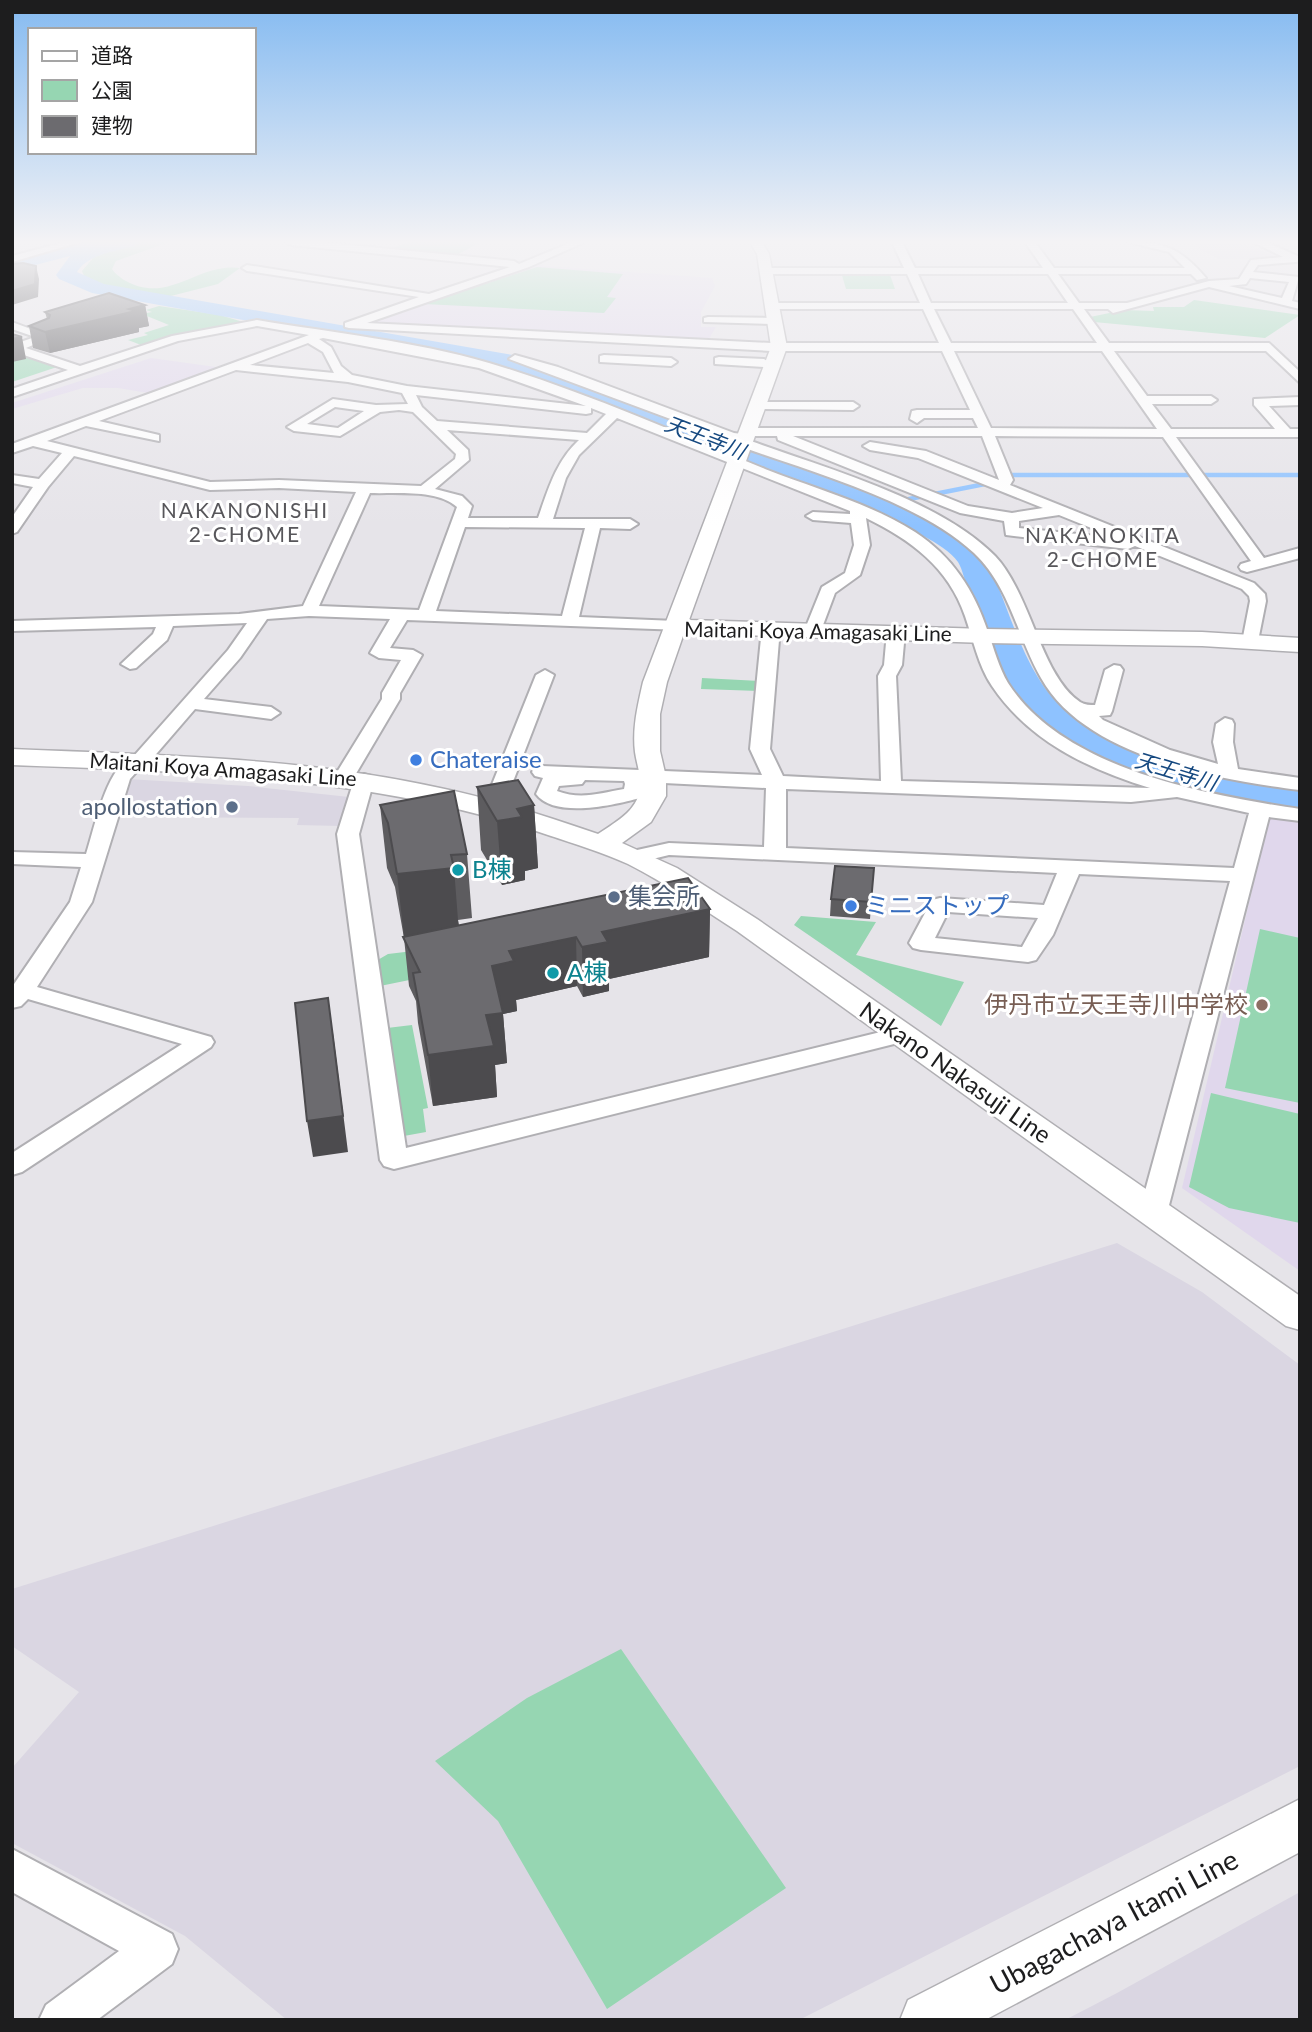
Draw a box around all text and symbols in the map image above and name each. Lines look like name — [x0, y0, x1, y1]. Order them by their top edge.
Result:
legend — [28, 28, 256, 154]
text: 道路 — [91, 42, 133, 67]
text: 公園 — [91, 77, 133, 102]
text: 建物 — [91, 112, 133, 137]
water label: 天王寺川 — [662, 410, 751, 464]
district label: NAKANONISHI 2-CHOME — [161, 497, 329, 546]
district label: NAKANOKITA 2-CHOME — [1025, 522, 1181, 571]
street label: Maitani Koya Amagasaki Line — [684, 616, 952, 645]
place label: Chateraise — [430, 744, 542, 773]
water label: 天王寺川 — [1133, 746, 1222, 795]
street label: Maitani Koya Amagasaki Line — [89, 747, 357, 790]
marker: Chateraise — [408, 752, 424, 768]
place label: apollostation — [82, 791, 218, 820]
marker: apollostation — [224, 799, 240, 815]
place label: B棟 — [472, 854, 512, 883]
marker: B棟 — [450, 862, 466, 878]
place label: 集会所 — [628, 881, 700, 910]
marker: 集会所 — [606, 889, 622, 905]
place label: ミニストップ — [865, 890, 1009, 919]
marker: ミニストップ — [843, 898, 859, 914]
place label: A棟 — [567, 957, 607, 986]
marker: A棟 — [545, 965, 561, 981]
place label: 伊丹市立天王寺川中学校 — [984, 989, 1248, 1018]
street label: Nakano Nakasuji Line — [855, 995, 1057, 1149]
marker: 伊丹市立天王寺川中学校 — [1254, 997, 1270, 1013]
street label: Ubagachaya Itami Line — [984, 1841, 1243, 2001]

